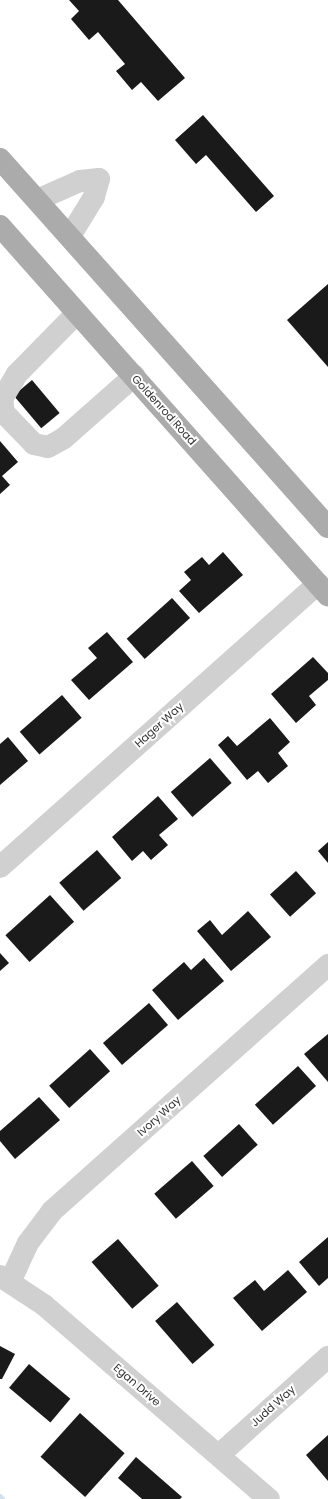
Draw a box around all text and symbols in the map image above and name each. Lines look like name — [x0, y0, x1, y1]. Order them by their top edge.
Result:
street label: Goldenrod Road — [129, 372, 199, 448]
street label: Hager Way — [132, 700, 186, 750]
street label: Ivory Way — [135, 1093, 183, 1139]
street label: Egan Drive — [111, 1361, 163, 1409]
street label: Judd Way — [248, 1383, 298, 1429]

